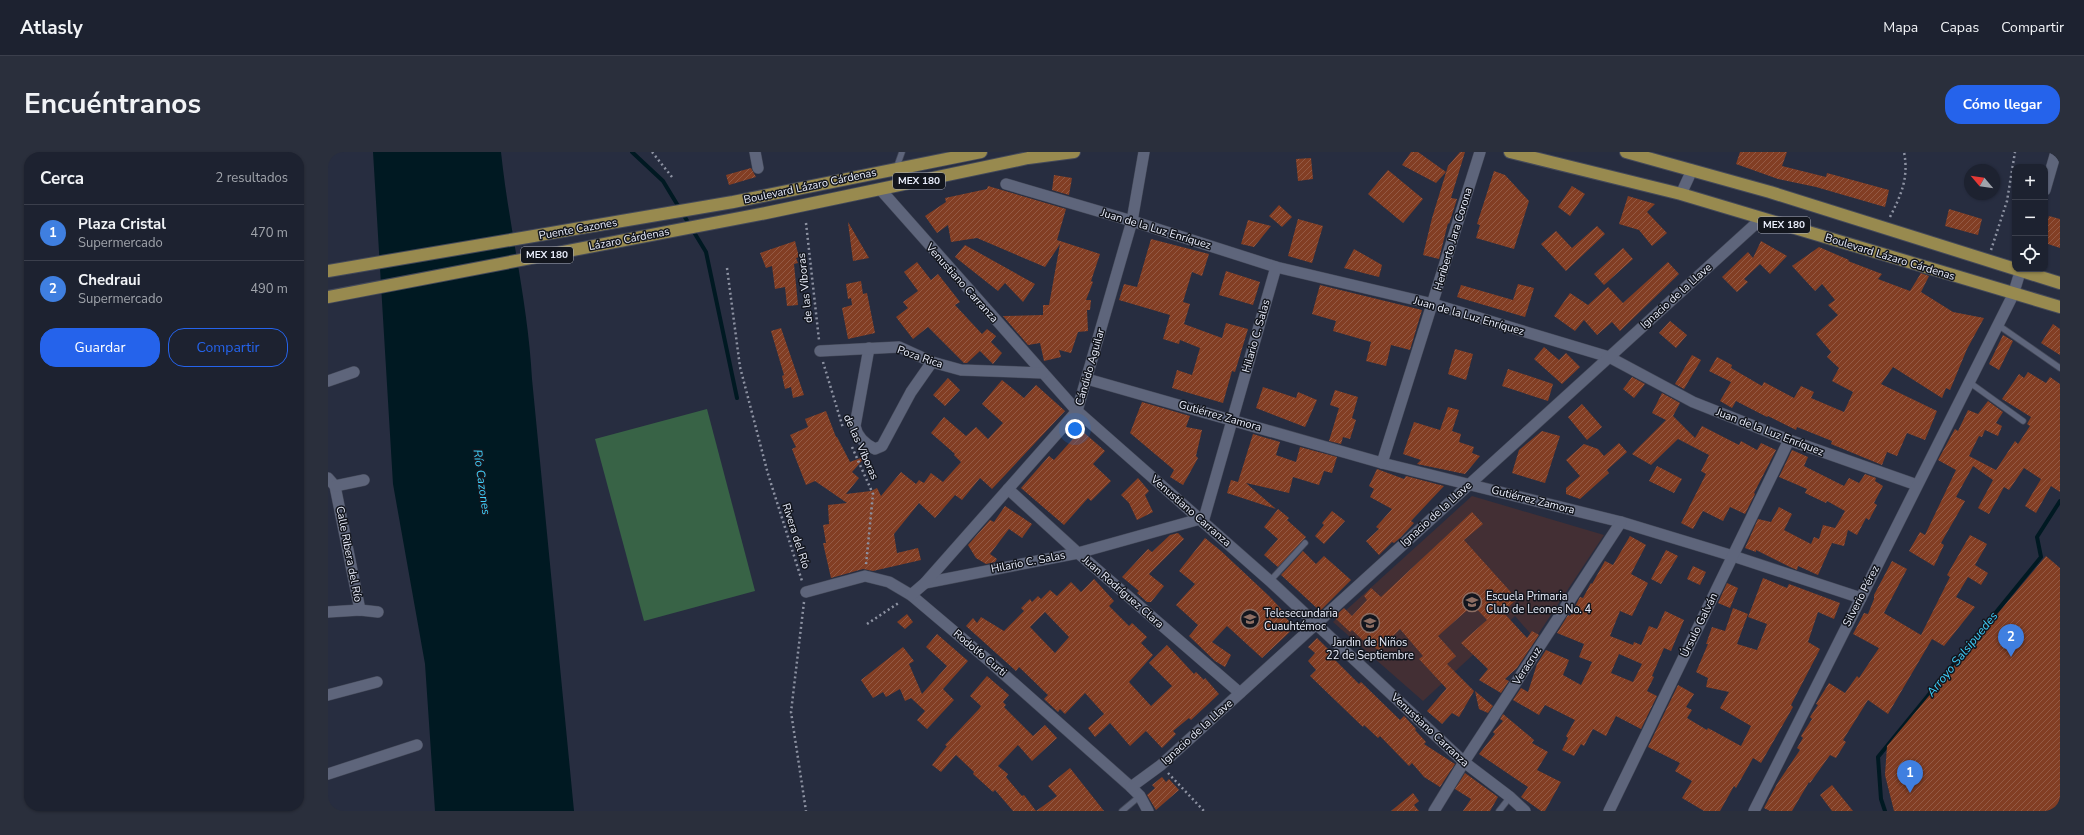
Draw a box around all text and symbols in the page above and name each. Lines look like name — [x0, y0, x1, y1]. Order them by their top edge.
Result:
text: Atlasly — [20, 15, 83, 41]
text: Mapa — [1883, 18, 1918, 37]
text: Capas — [1940, 18, 1979, 37]
text: Compartir — [2001, 18, 2064, 37]
text: Encuéntranos — [24, 85, 201, 123]
button: Cómo llegar — [1945, 85, 2060, 124]
north arrow — [1964, 164, 2000, 200]
map controls — [2012, 164, 2048, 272]
button: + — [2012, 164, 2048, 200]
street label: Boulevard Lázaro Cárdenas — [742, 165, 878, 207]
text: Cerca — [40, 167, 84, 190]
text: 2 resultados — [216, 169, 288, 187]
road number: MEX 180 — [893, 173, 945, 189]
street label: Heriberto Jara Corona — [1430, 185, 1476, 292]
button: − — [2012, 200, 2048, 236]
street label: Juan de la Luz Enríquez — [1098, 205, 1213, 253]
text: Plaza Cristal — [78, 214, 166, 234]
street label: Puente Cazones — [538, 215, 618, 243]
road number: MEX 180 — [1758, 217, 1810, 233]
text: 1 — [49, 224, 57, 242]
text: 470 m — [250, 224, 288, 242]
street label: Lázaro Cárdenas — [587, 224, 671, 254]
street label: Boulevard Lázaro Cárdenas — [1823, 230, 1957, 284]
text: Supermercado — [78, 234, 163, 252]
button: locate — [2012, 236, 2048, 272]
street label: Venustiano Carranza — [922, 239, 1002, 326]
road number: MEX 180 — [521, 247, 573, 263]
street label: de las Víboras — [794, 252, 816, 324]
street label: Ignacio de la Llave — [1637, 260, 1715, 332]
text: Chedraui — [78, 270, 141, 290]
text: 2 — [49, 280, 57, 298]
text: 490 m — [250, 280, 288, 298]
text: Supermercado — [78, 290, 163, 308]
street label: Juan de la Luz Enríquez — [1411, 293, 1526, 339]
street label: Hilario C. Salas — [1238, 298, 1274, 374]
street label: Cándido Aguilar — [1072, 327, 1108, 407]
button: Guardar — [40, 328, 160, 367]
button: Compartir — [168, 328, 288, 367]
street label: Poza Rica — [895, 342, 945, 372]
street label: Gutiérrez Zamora — [1177, 397, 1263, 435]
street label: Juan de la Luz Enríquez — [1713, 404, 1826, 459]
street label: de las Viboras — [840, 412, 882, 482]
your location — [1065, 419, 1085, 439]
water label: Río Cazones — [469, 448, 495, 516]
street label: Venustiano Carranza — [1147, 471, 1234, 550]
street label: Ignacio de la Llave — [1397, 478, 1475, 550]
street label: Gutiérrez Zamora — [1490, 482, 1576, 518]
street label: Rivera del Río — [778, 501, 814, 571]
street label: Calle Ribera del Río — [332, 505, 366, 603]
street label: Hilario C. Salas — [990, 547, 1066, 577]
street label: Juan Rodríguez Clara — [1078, 552, 1167, 632]
street label: Silverio Pérez — [1839, 563, 1883, 629]
place label: Escuela Primaria Club de Leones No. 4 — [1486, 589, 1592, 617]
street label: Úrsulo Galván — [1676, 590, 1721, 660]
school or university icon: Escuela Primaria Club de Leones No. 4 — [1461, 591, 1483, 613]
place label: Telesecundaria Cuauhtémoc — [1264, 606, 1338, 634]
school or university icon: Telesecundaria Cuauhtémoc — [1239, 608, 1261, 630]
water label: Arroyo Salsipuedes — [1922, 608, 2001, 701]
school or university icon: Jardin de Niños 22 de Septiembre — [1359, 612, 1381, 634]
pin: 2 — [1998, 624, 2024, 657]
street label: Rodolfo Curti — [950, 626, 1010, 680]
place label: Jardin de Niños 22 de Septiembre — [1326, 635, 1414, 663]
street label: Veracruz — [1509, 644, 1545, 689]
street label: Venustiano Carranza — [1387, 689, 1472, 770]
street label: Ignacio de la Llave — [1158, 696, 1236, 768]
pin: 1 — [1897, 760, 1923, 793]

